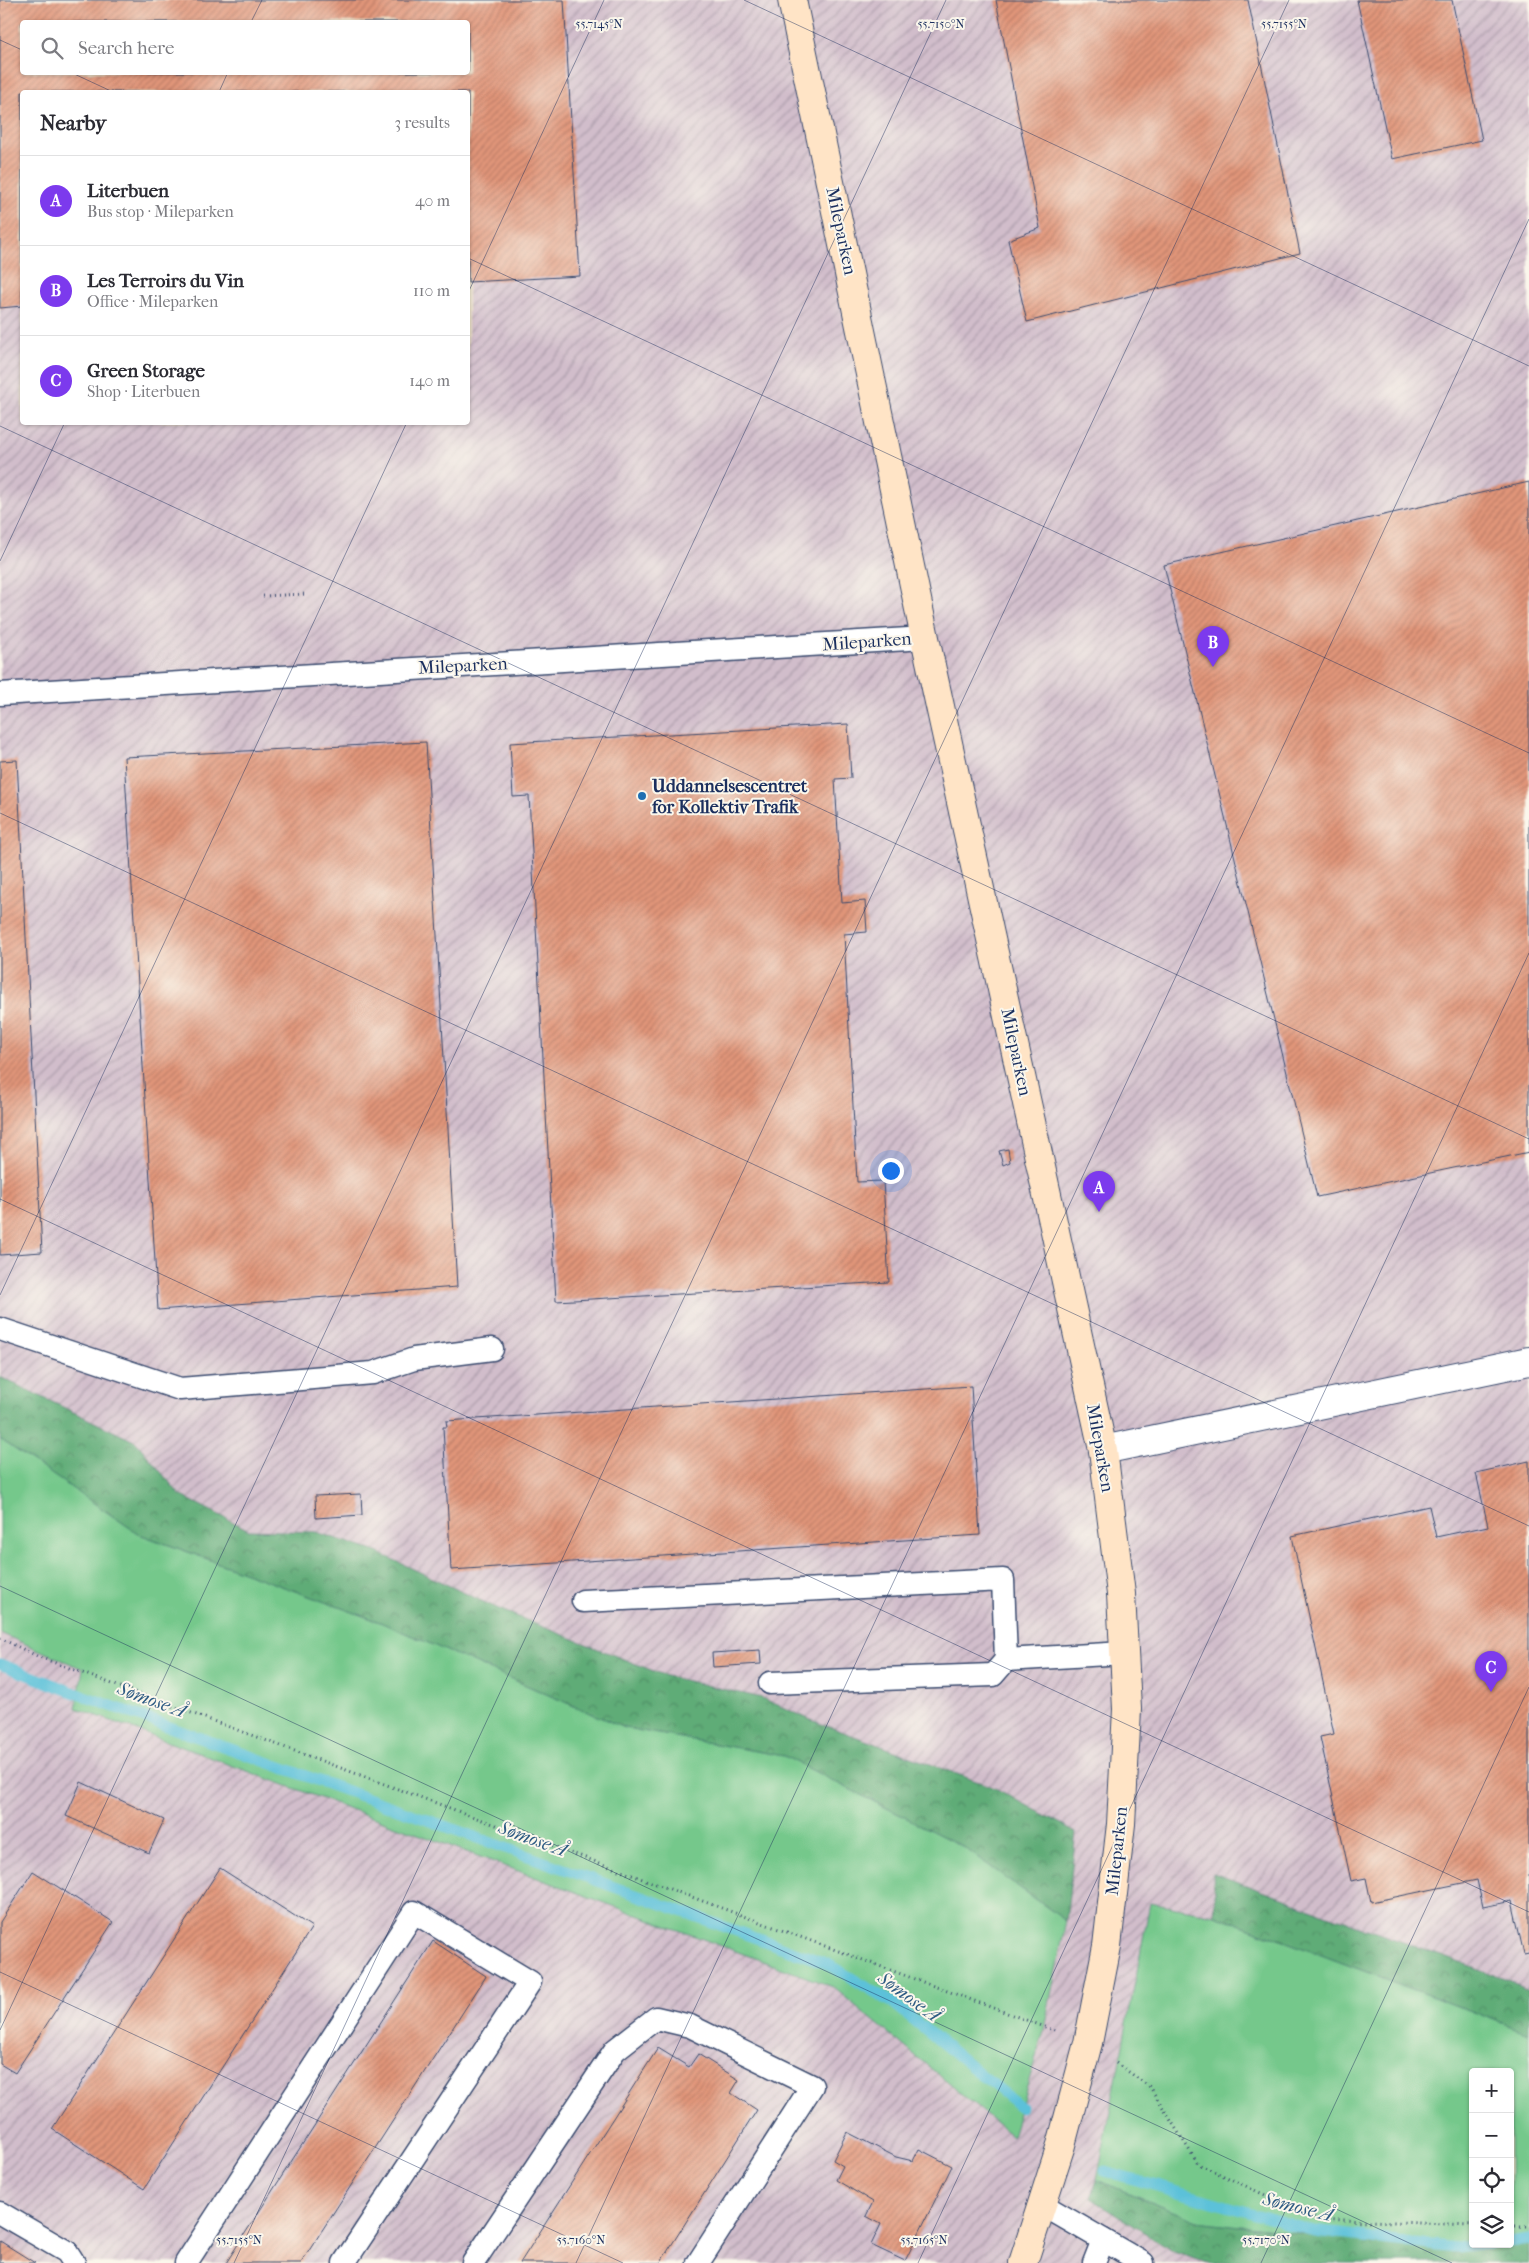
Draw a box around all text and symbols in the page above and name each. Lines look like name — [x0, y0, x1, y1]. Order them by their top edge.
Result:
text: 55.7145°N — [575, 17, 623, 31]
text: 55.7150°N — [917, 17, 965, 31]
text: 55.7155°N — [1261, 17, 1307, 31]
search box — [20, 20, 470, 75]
icon: search — [38, 34, 66, 62]
text: Search here — [78, 37, 174, 59]
text: Nearby — [40, 111, 106, 135]
text: 3 results — [394, 113, 450, 132]
text: Literbuen — [87, 180, 169, 202]
street label: Mileparken — [821, 185, 861, 277]
text: A — [51, 191, 61, 210]
text: 40 m — [415, 191, 450, 210]
text: Bus stop · Mileparken — [87, 202, 234, 221]
text: Les Terroirs du Vin — [87, 270, 244, 292]
text: B — [51, 281, 61, 300]
text: 110 m — [413, 281, 450, 300]
text: Office · Mileparken — [87, 292, 218, 311]
text: Green Storage — [87, 360, 205, 382]
text: C — [51, 371, 61, 390]
text: 140 m — [409, 371, 450, 390]
text: Shop · Literbuen — [87, 382, 200, 401]
pin: B — [1197, 626, 1229, 667]
street label: Mileparken — [822, 628, 913, 656]
street label: Mileparken — [418, 653, 509, 679]
place label: Uddannelsescentret for Kollektiv Trafik — [651, 776, 808, 818]
marker: Uddannelsescentret for Kollektiv Trafik — [636, 790, 648, 802]
street label: Mileparken — [996, 1006, 1036, 1098]
your location — [878, 1158, 904, 1184]
pin: A — [1083, 1171, 1115, 1212]
street label: Mileparken — [1082, 1402, 1118, 1494]
pin: C — [1475, 1651, 1507, 1692]
water label: Sømose Å — [114, 1676, 191, 1723]
street label: Mileparken — [1102, 1805, 1132, 1897]
water label: Sømose Å — [495, 1815, 572, 1862]
water label: Sømose Å — [873, 1966, 946, 2028]
map controls — [1469, 2068, 1514, 2248]
button: + — [1469, 2068, 1514, 2113]
button: − — [1469, 2113, 1514, 2158]
button: locate — [1469, 2158, 1514, 2203]
water label: Sømose Å — [1260, 2186, 1337, 2227]
button: layers — [1469, 2203, 1514, 2248]
text: 55.7155°N — [216, 2233, 262, 2247]
text: 55.7160°N — [557, 2233, 605, 2247]
text: 55.7165°N — [900, 2233, 948, 2247]
text: 55.7170°N — [1242, 2233, 1290, 2247]

